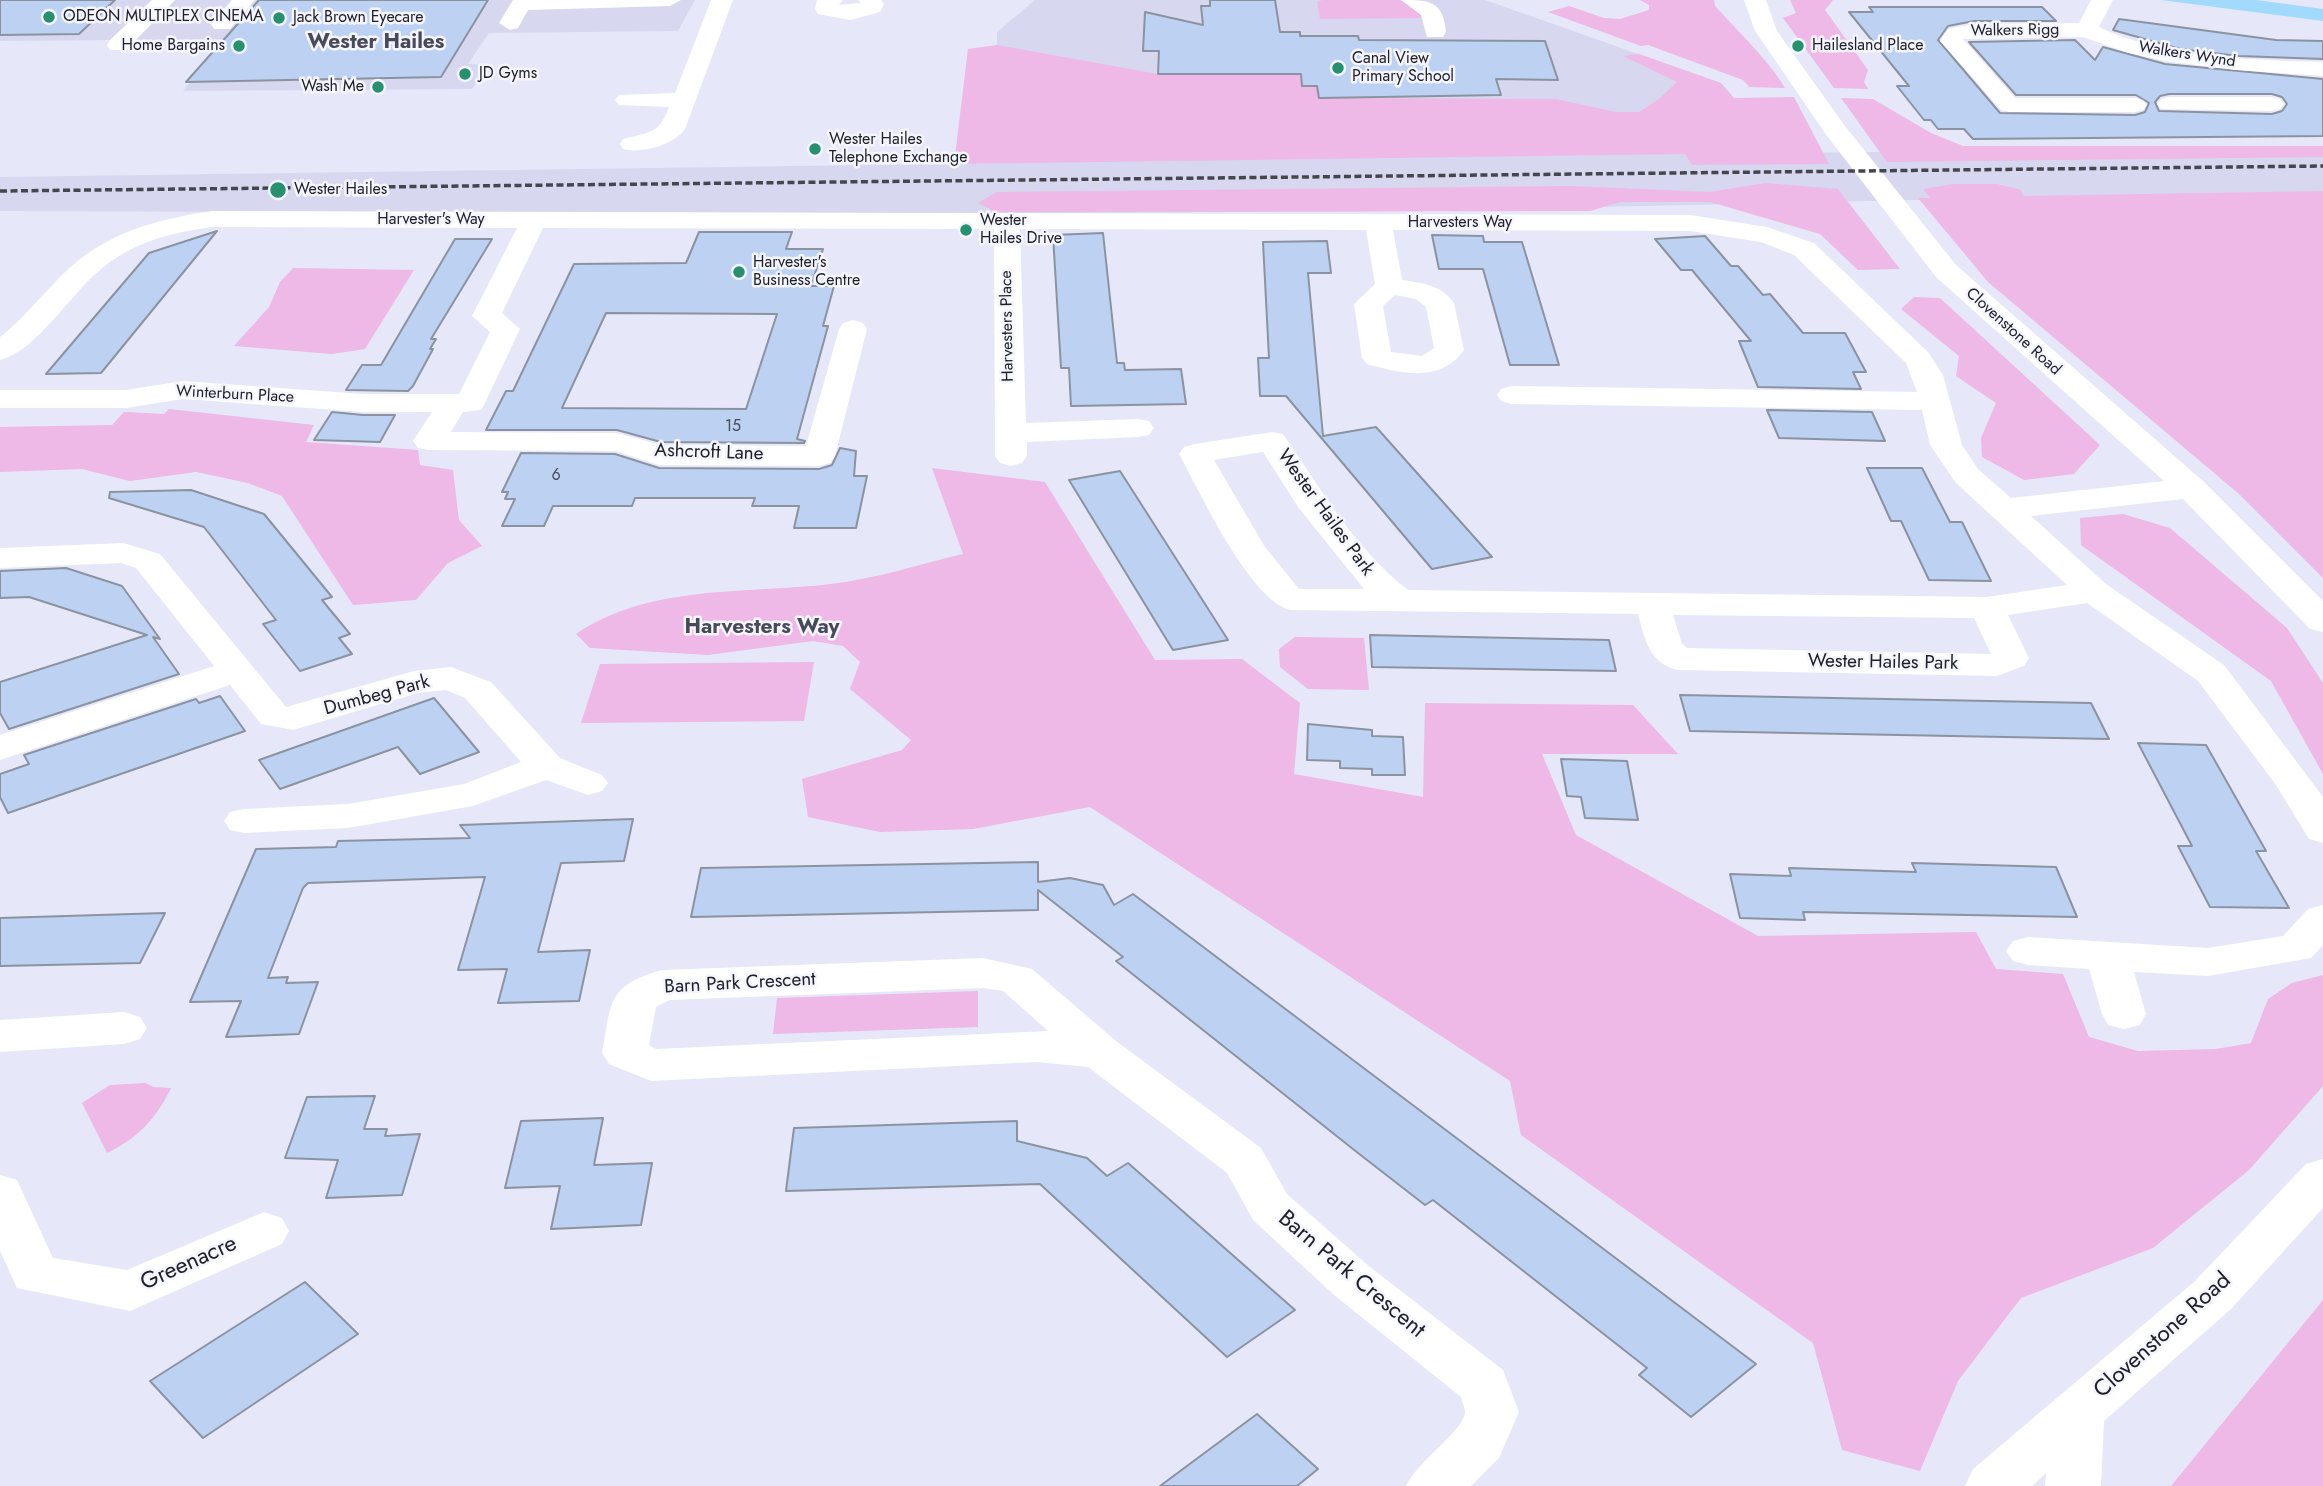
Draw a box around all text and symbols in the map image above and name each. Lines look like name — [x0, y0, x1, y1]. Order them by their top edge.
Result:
place label: ODEON MULTIPLEX CINEMA — [63, 7, 264, 27]
place label: Jack Brown Eyecare — [293, 8, 423, 28]
marker: ODEON MULTIPLEX CINEMA — [41, 9, 57, 25]
marker: Jack Brown Eyecare — [271, 10, 287, 26]
street label: Walkers Rigg — [1970, 21, 2060, 41]
district label: Wester Hailes — [308, 30, 444, 56]
place label: Home Bargains — [122, 36, 225, 56]
place label: Hailesland Place — [1812, 36, 1923, 56]
marker: Home Bargains — [231, 38, 247, 54]
marker: Hailesland Place — [1790, 38, 1806, 54]
street label: Walkers Wynd — [2137, 38, 2237, 72]
place label: Canal View Primary School — [1352, 49, 1454, 87]
marker: Canal View Primary School — [1330, 60, 1346, 76]
place label: JD Gyms — [479, 64, 537, 84]
marker: JD Gyms — [457, 66, 473, 82]
place label: Wash Me — [301, 77, 364, 97]
marker: Wash Me — [370, 79, 386, 95]
place label: Wester Hailes Telephone Exchange — [829, 130, 967, 168]
marker: Wester Hailes Telephone Exchange — [807, 141, 823, 157]
marker: Wester Hailes — [268, 180, 288, 200]
place label: Wester Hailes — [294, 180, 387, 200]
street label: Harvester's Way — [377, 210, 485, 230]
place label: Wester Hailes Drive — [980, 211, 1062, 249]
street label: Harvesters Way — [1408, 213, 1512, 233]
marker: Wester Hailes Drive — [958, 222, 974, 238]
place label: Harvester's Business Centre — [753, 253, 860, 291]
marker: Harvester's Business Centre — [731, 264, 747, 280]
street label: Harvesters Place — [997, 270, 1019, 382]
street label: Clovenstone Road — [1961, 284, 2065, 380]
street label: Winterburn Place — [175, 382, 295, 408]
house number: 15 — [725, 417, 741, 437]
street label: Ashcroft Lane — [654, 440, 764, 466]
street label: Wester Hailes Park — [1272, 445, 1378, 581]
house number: 6 — [551, 466, 561, 486]
district label: Harvesters Way — [684, 615, 840, 641]
street label: Wester Hailes Park — [1808, 650, 1958, 676]
street label: Dumbeg Park — [322, 671, 432, 721]
street label: Barn Park Crescent — [664, 969, 816, 999]
street label: Barn Park Crescent — [1272, 1205, 1430, 1345]
street label: Greenacre — [137, 1231, 241, 1297]
street label: Clovenstone Road — [2089, 1267, 2237, 1405]

